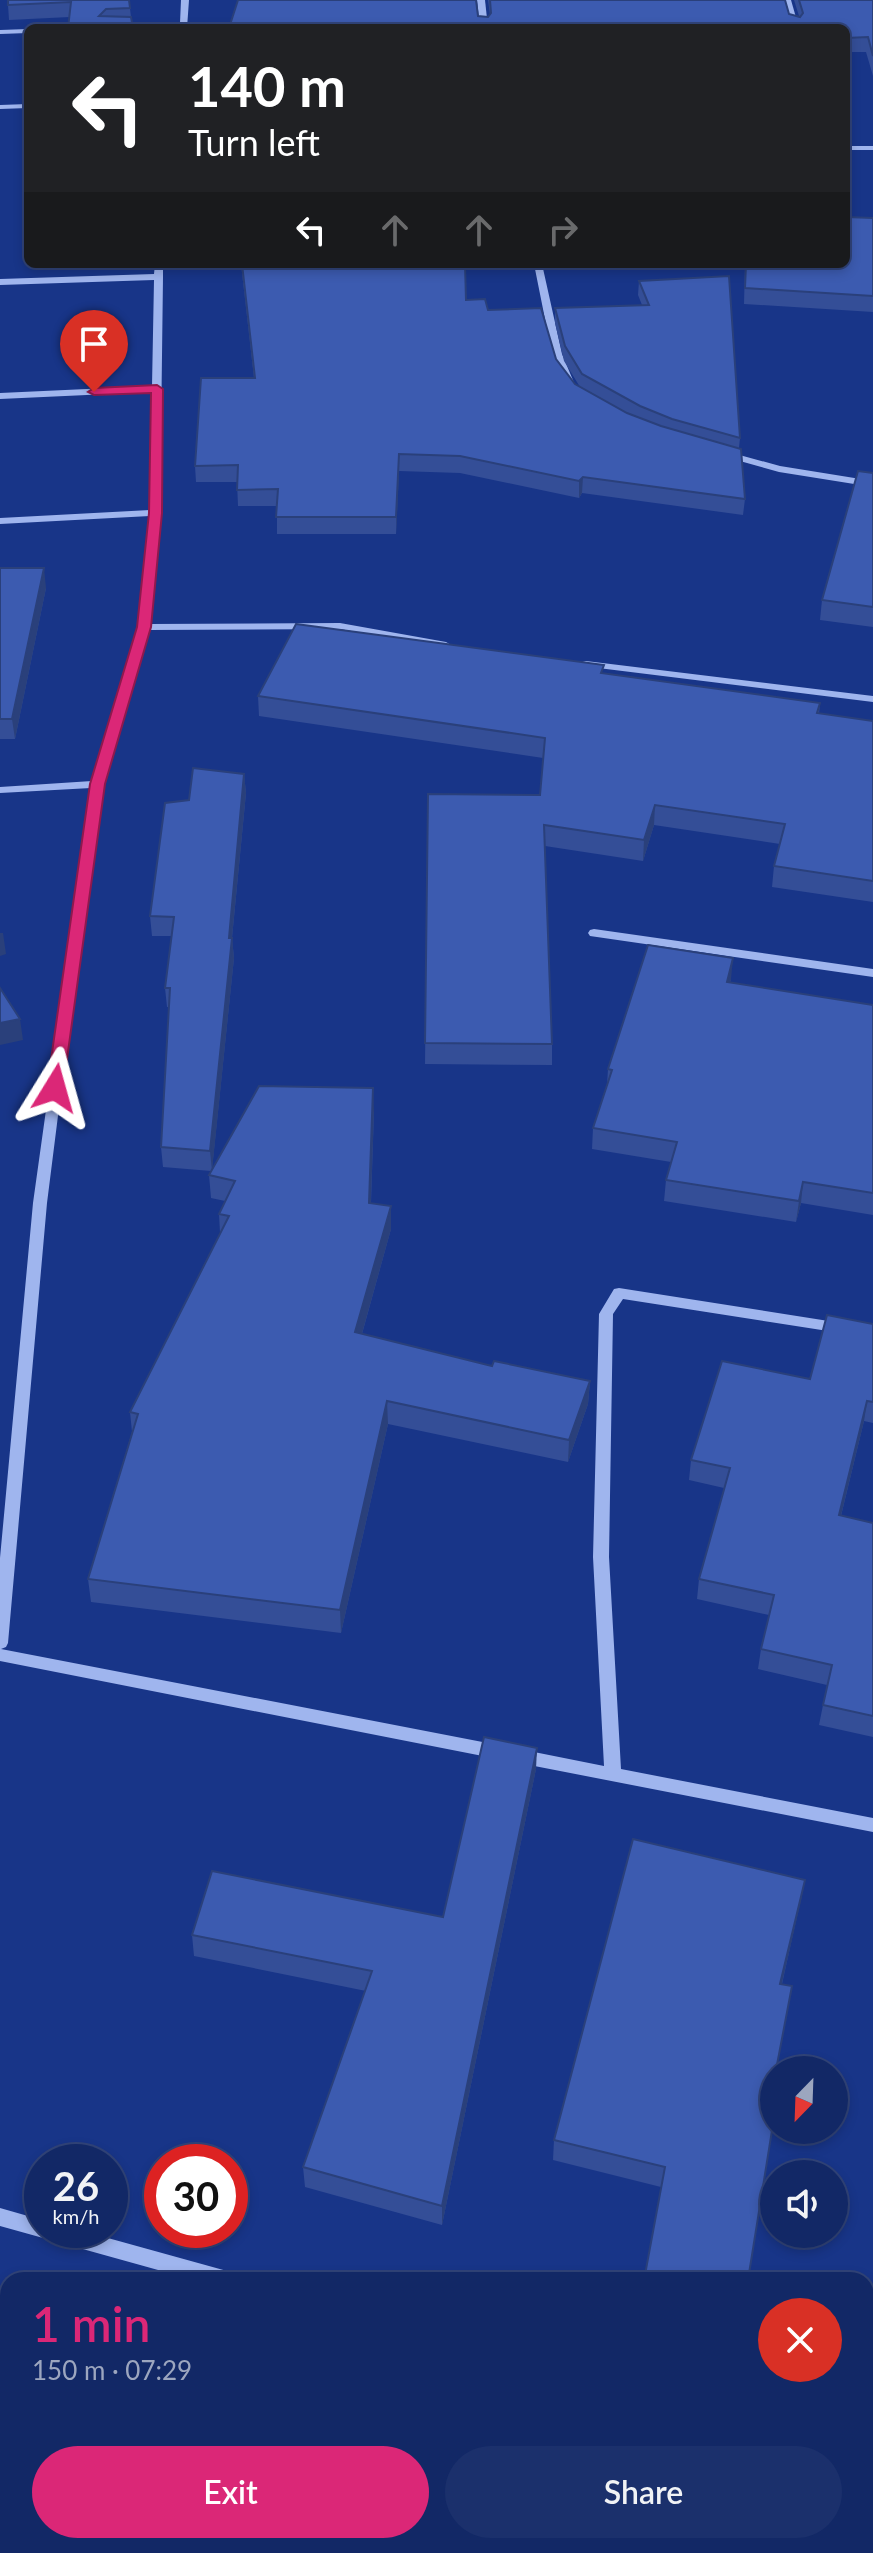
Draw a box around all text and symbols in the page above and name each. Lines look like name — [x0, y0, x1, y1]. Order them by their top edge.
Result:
text: 140 m — [188, 52, 346, 119]
icon: left — [56, 56, 160, 160]
text: Turn left — [188, 120, 320, 164]
icon: left — [289, 208, 333, 252]
icon: ahead — [373, 208, 417, 252]
icon: ahead — [457, 208, 501, 252]
icon: right — [541, 208, 585, 252]
pin — [60, 310, 128, 392]
icon: arrive — [72, 322, 116, 366]
position arrow — [13, 1046, 97, 1130]
north arrow — [760, 2056, 848, 2144]
map controls — [760, 2056, 848, 2248]
speed limit sign: 30 — [144, 2144, 248, 2248]
button: sound — [760, 2160, 848, 2248]
text: 26 — [53, 2162, 99, 2210]
text: km/h — [53, 2204, 99, 2228]
text: 1 min — [32, 2295, 150, 2352]
button: close — [758, 2298, 842, 2382]
text: 150 m · 07:29 — [32, 2354, 192, 2386]
button: Exit — [32, 2446, 429, 2538]
button: Share — [445, 2446, 842, 2538]

